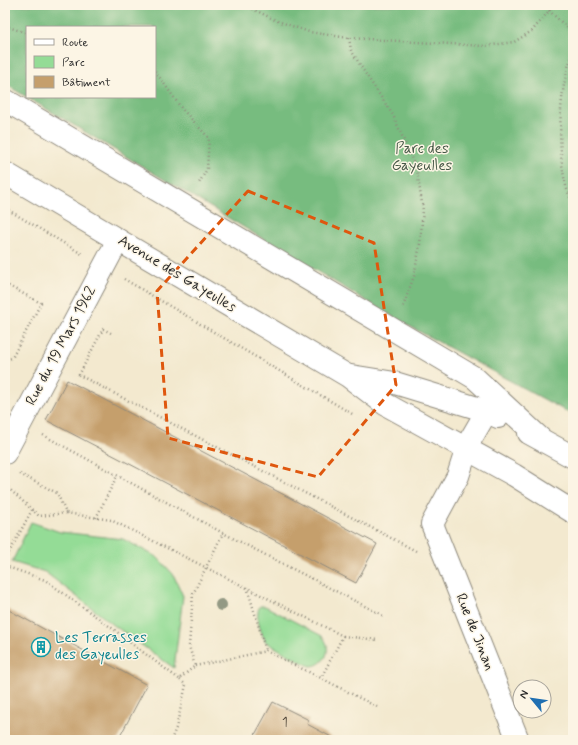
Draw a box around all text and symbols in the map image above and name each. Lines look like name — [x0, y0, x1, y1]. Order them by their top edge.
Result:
legend — [26, 26, 156, 98]
text: Route — [62, 35, 88, 51]
text: Parc — [62, 55, 85, 71]
text: Bâtiment — [62, 75, 111, 91]
park label: Parc des Gayeulles — [392, 139, 453, 176]
street label: Avenue des Gayeulles — [114, 231, 240, 317]
street label: Rue du 19 Mars 1962 — [21, 283, 101, 409]
street label: Rue de Jinan — [450, 591, 500, 673]
place label: Les Terrasses des Gayeulles — [55, 628, 147, 665]
building icon: Les Terrasses des Gayeulles — [30, 636, 52, 658]
north arrow — [512, 679, 552, 719]
text: N — [516, 688, 532, 701]
house number: 1 — [282, 714, 288, 731]

